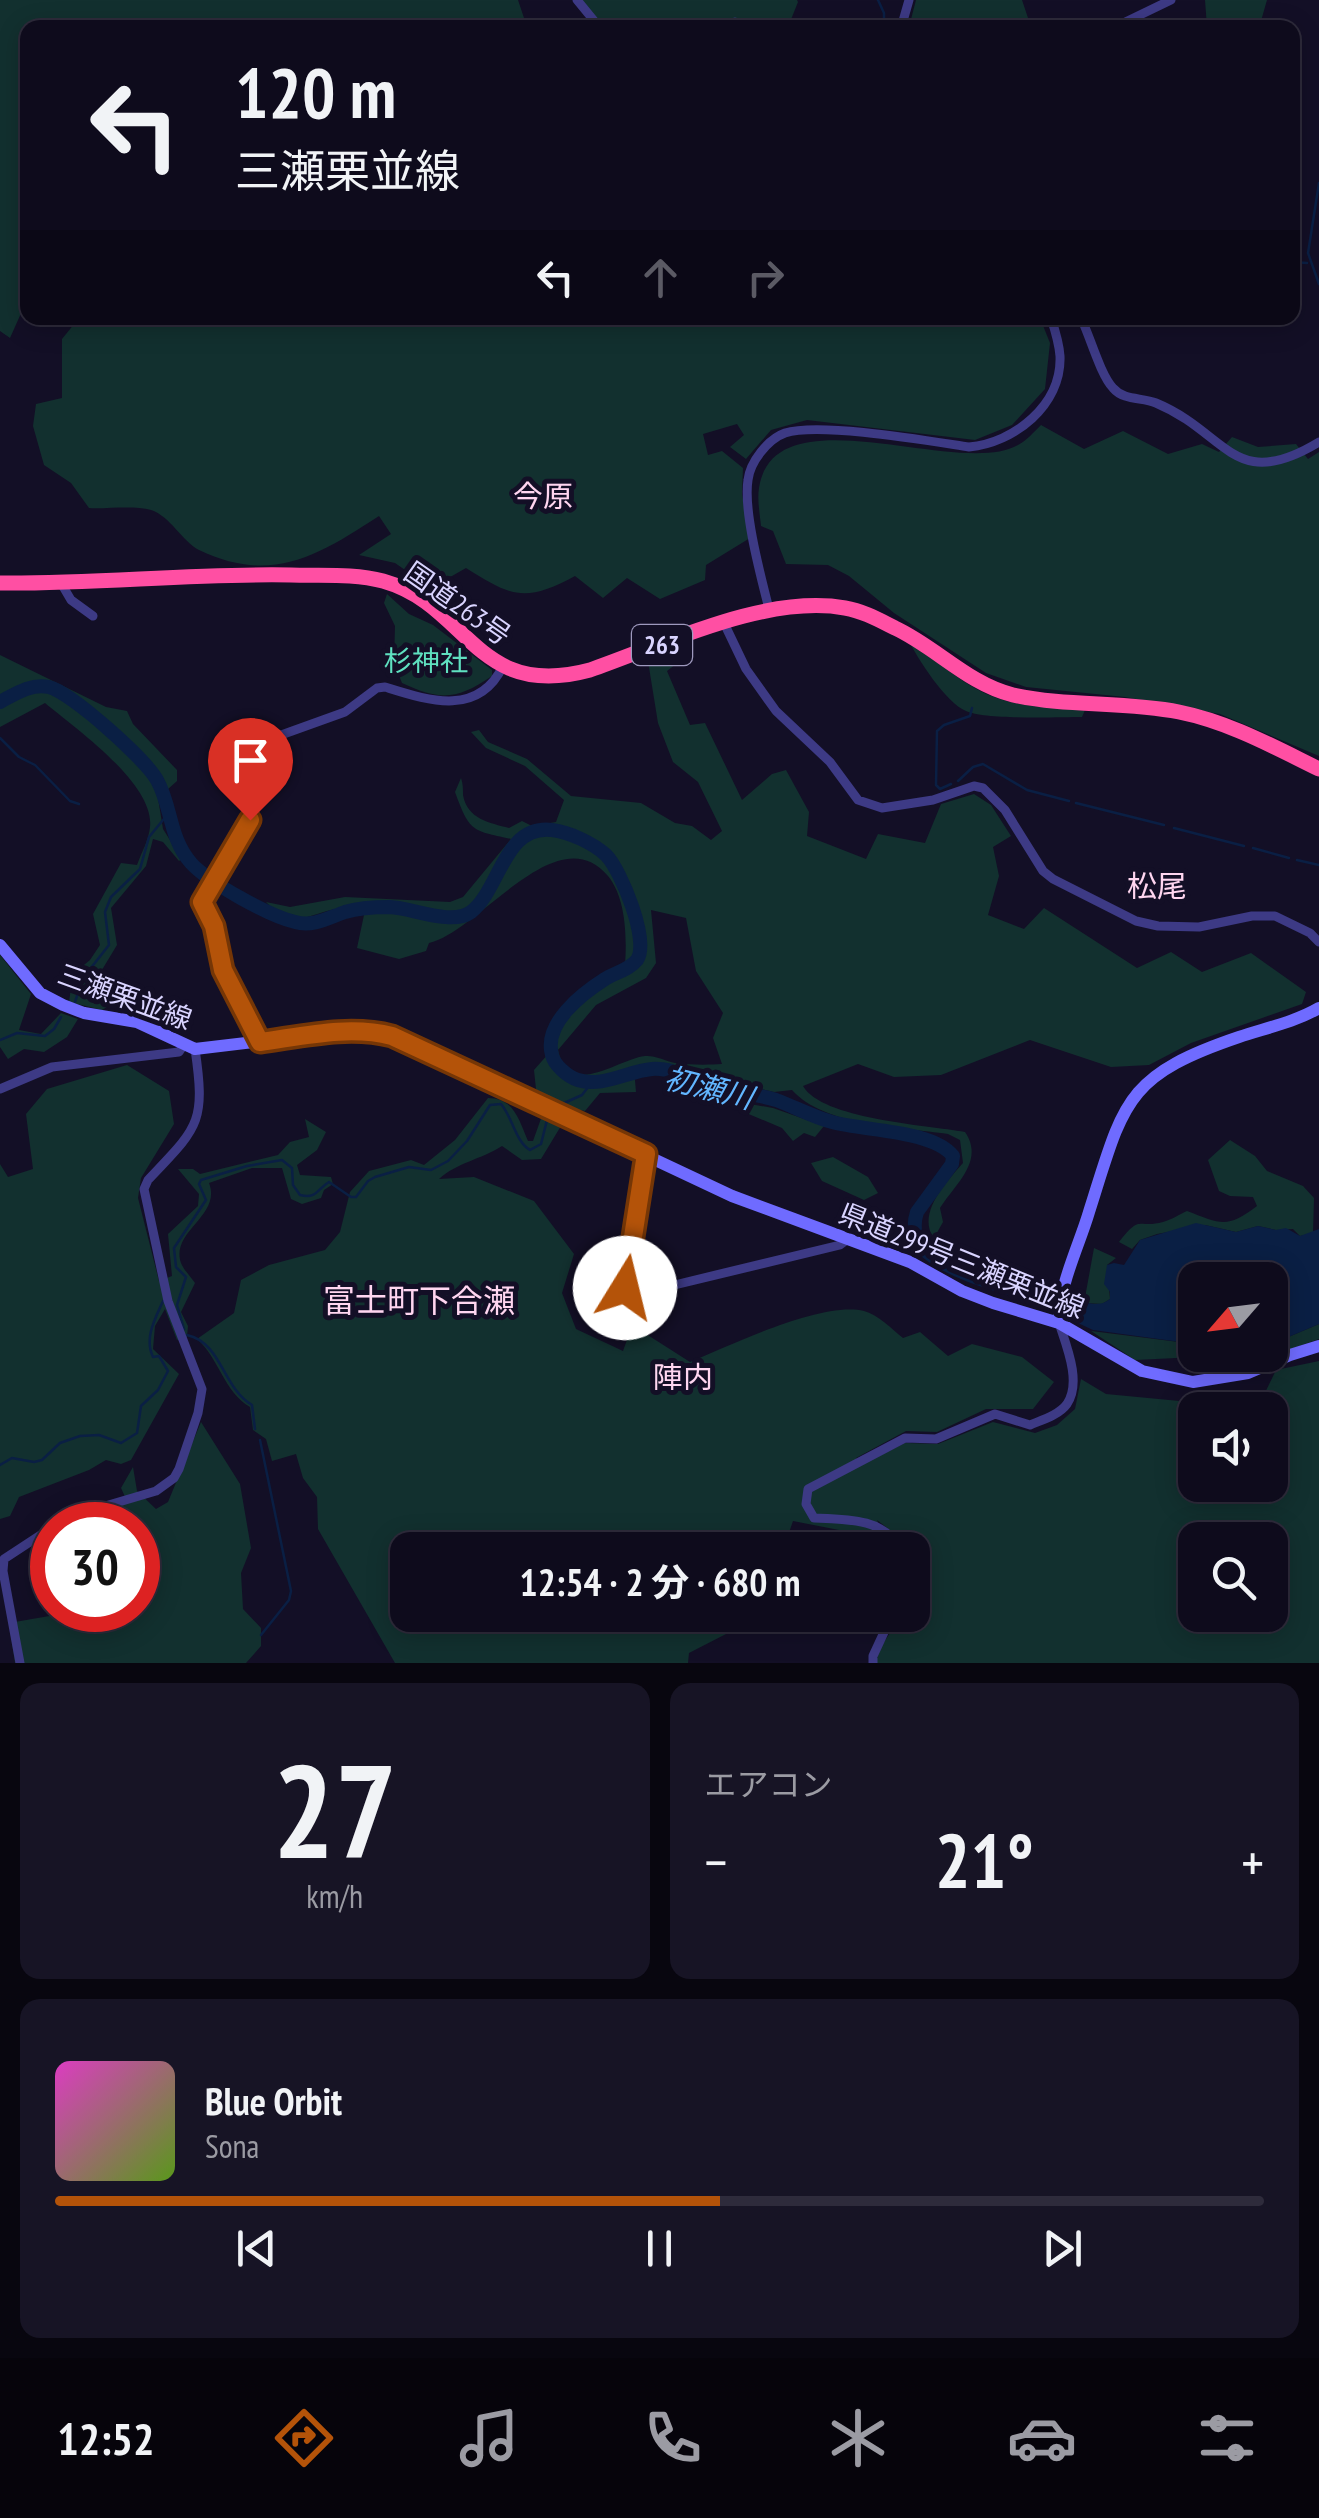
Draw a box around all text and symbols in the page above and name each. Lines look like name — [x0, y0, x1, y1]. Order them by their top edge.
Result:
text: 120 m — [235, 47, 396, 137]
icon: left — [70, 60, 200, 190]
text: 三瀬栗並線 — [235, 141, 460, 199]
icon: left — [528, 250, 583, 305]
icon: ahead — [633, 250, 688, 305]
icon: right — [738, 250, 793, 305]
district label: 今原 — [513, 476, 573, 515]
street label: 国道263号 — [397, 553, 519, 653]
road number: 263 — [632, 625, 692, 665]
park label: 杉神社 — [384, 642, 468, 679]
pin — [208, 718, 293, 821]
icon: arrive — [223, 733, 278, 788]
district label: 松尾 — [1127, 866, 1187, 905]
street label: 三瀬栗並線 — [53, 955, 197, 1037]
water label: 初瀬川 — [661, 1057, 760, 1118]
street label: 県道299号三瀬栗並線 — [834, 1194, 1090, 1326]
position arrow — [573, 1236, 677, 1340]
north arrow — [1178, 1262, 1288, 1372]
map controls — [1178, 1262, 1288, 1632]
district label: 富士町下合瀬 — [323, 1279, 515, 1321]
district label: 陣内 — [653, 1357, 713, 1396]
button: sound — [1178, 1392, 1288, 1502]
speed limit sign: 30 — [30, 1502, 160, 1632]
button: search — [1178, 1522, 1288, 1632]
text: 12:54 · 2 分 · 680 m — [520, 1557, 800, 1606]
text: 27 — [273, 1726, 397, 1894]
text: エアコン — [705, 1763, 833, 1805]
text: 21° — [935, 1812, 1034, 1909]
text: − — [705, 1826, 727, 1897]
text: + — [1241, 1826, 1264, 1897]
text: km/h — [306, 1875, 363, 1917]
text: Blue Orbit — [205, 2076, 342, 2125]
text: Sona — [205, 2125, 259, 2167]
icon: previous — [229, 2221, 284, 2276]
icon: pause — [632, 2221, 687, 2276]
icon: next — [1035, 2221, 1090, 2276]
icon: directions — [269, 2403, 339, 2473]
icon: music — [454, 2403, 524, 2473]
icon: phone — [638, 2403, 708, 2473]
icon: climate — [823, 2403, 893, 2473]
icon: car — [1007, 2403, 1077, 2473]
icon: filters — [1192, 2403, 1262, 2473]
text: 12:52 — [57, 2409, 155, 2467]

